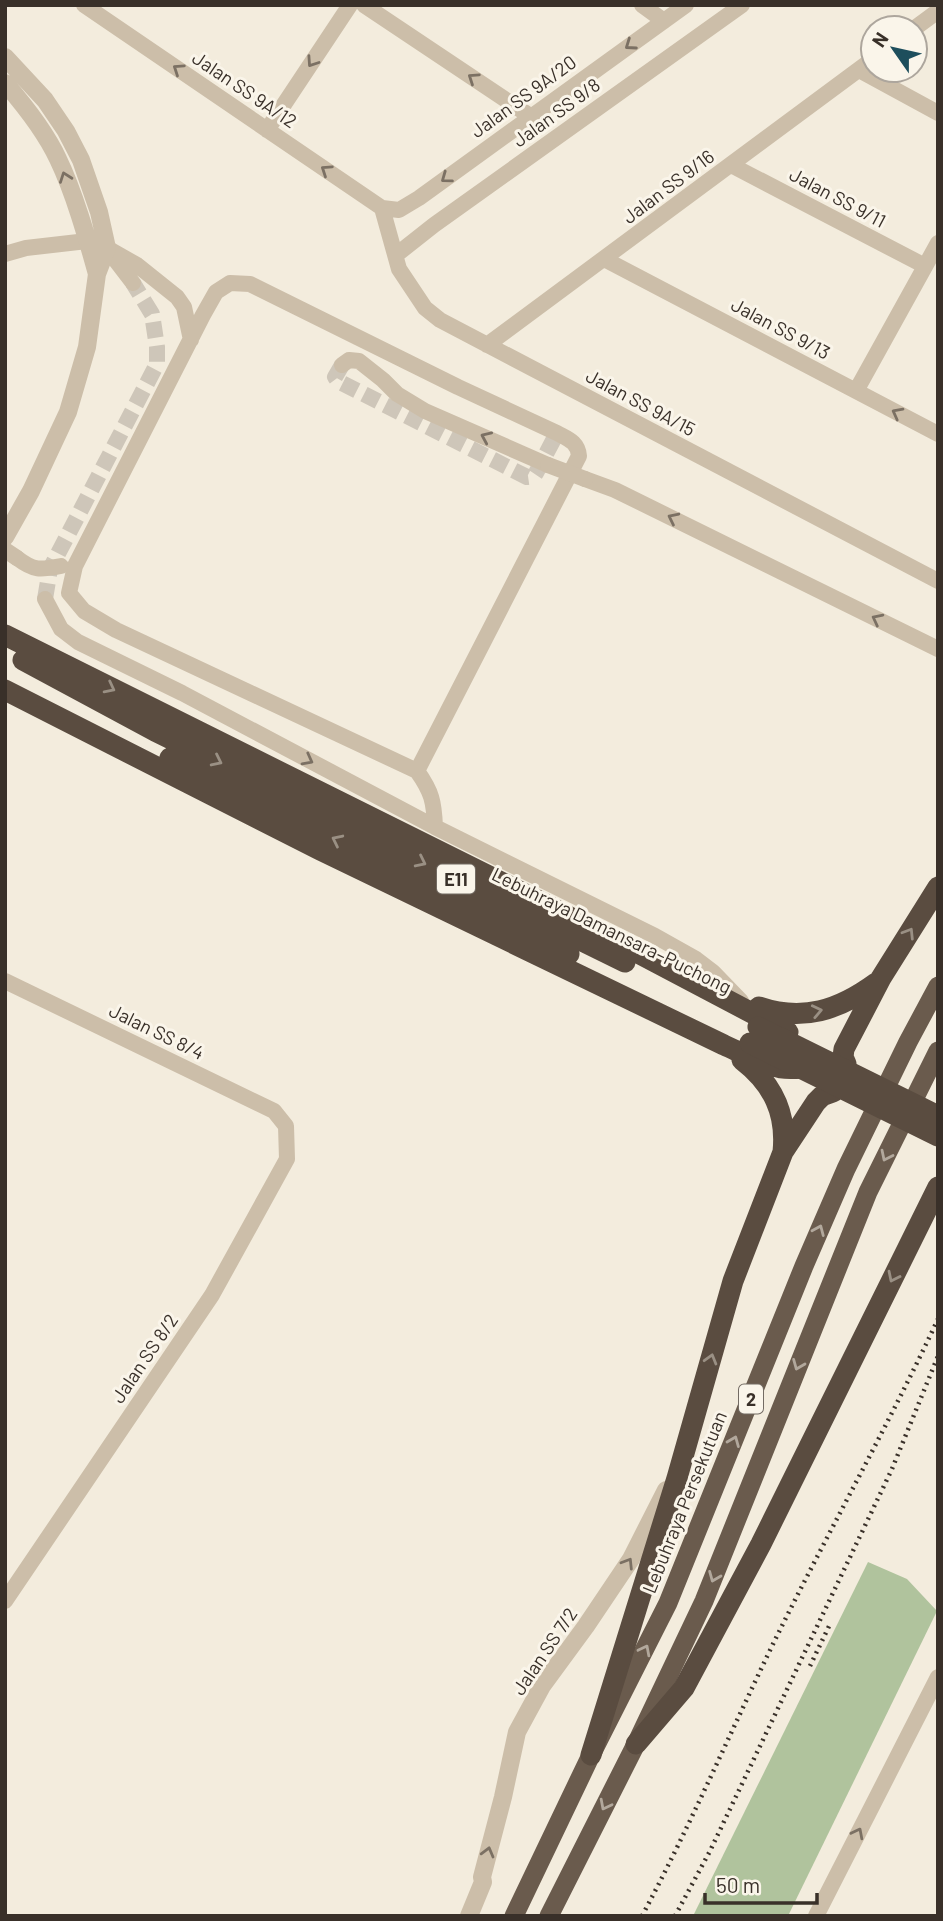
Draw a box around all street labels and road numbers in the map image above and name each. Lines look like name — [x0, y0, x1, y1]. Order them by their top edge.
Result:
street label: Jalan SS 9A/12 — [188, 46, 302, 132]
street label: Jalan SS 9A/20 — [466, 50, 580, 142]
street label: Jalan SS 9/8 — [508, 73, 604, 151]
street label: Jalan SS 9/16 — [618, 144, 718, 228]
street label: Jalan SS 9/11 — [786, 162, 890, 232]
street label: Jalan SS 9/13 — [728, 292, 834, 364]
street label: Jalan SS 9A/15 — [582, 364, 700, 440]
street label: Lebuhraya Damansara–Puchong — [489, 862, 735, 998]
road number: E11 — [437, 864, 475, 894]
street label: Jalan SS 8/4 — [106, 998, 208, 1064]
street label: Jalan SS 8/2 — [106, 1309, 182, 1407]
road number: 2 — [739, 1384, 763, 1414]
street label: Lebuhraya Persekutuan — [637, 1408, 731, 1596]
street label: Jalan SS 7/2 — [506, 1603, 582, 1699]

